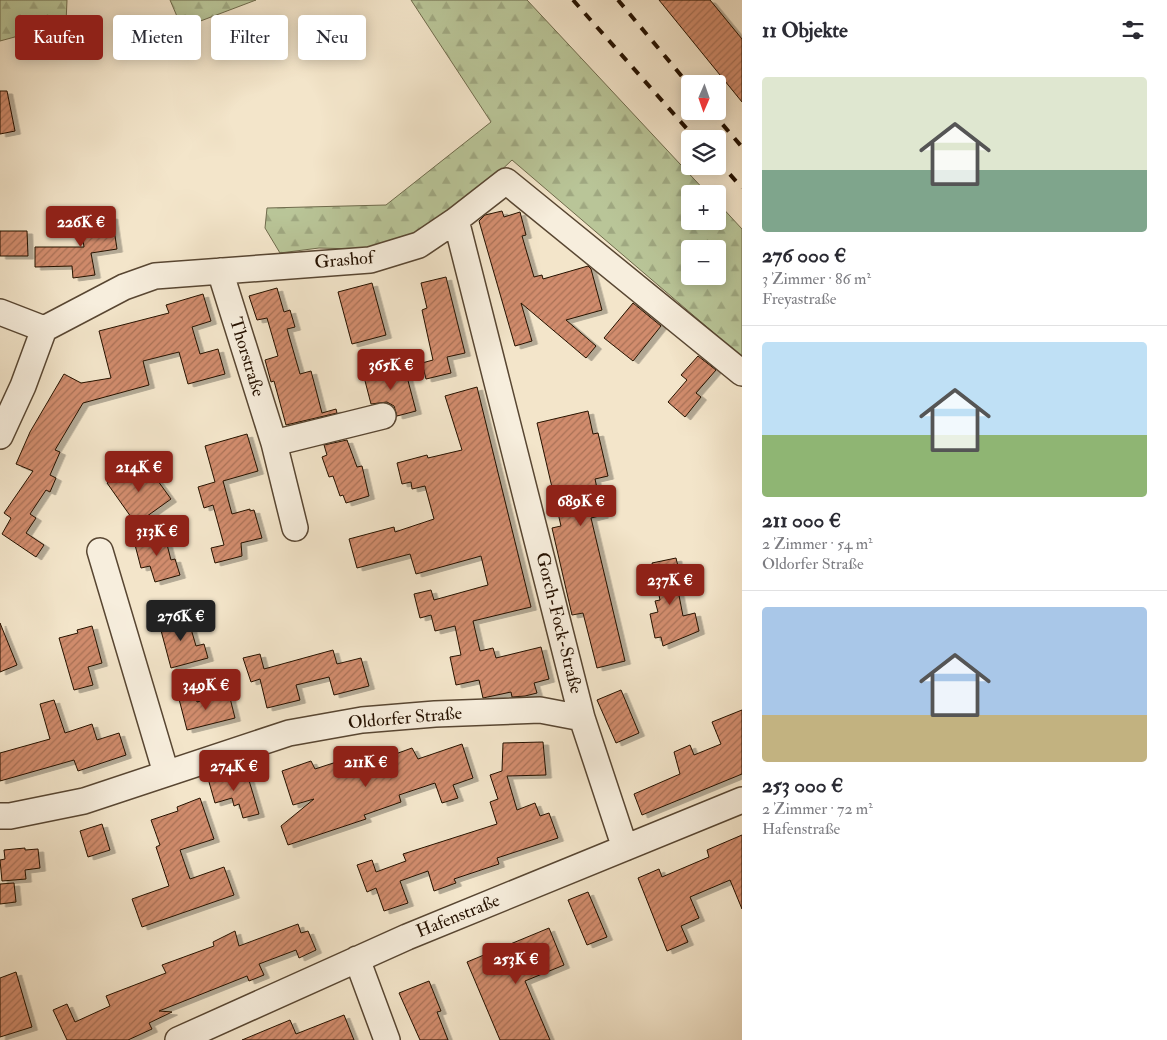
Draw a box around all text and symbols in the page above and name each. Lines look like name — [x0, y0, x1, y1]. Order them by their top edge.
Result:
chip: Kaufen — [15, 15, 103, 60]
chip: Mieten — [113, 15, 201, 60]
chip: Filter — [211, 15, 288, 60]
chip: Neu — [298, 15, 366, 60]
icon: filters — [1119, 16, 1147, 44]
text: 11 Objekte — [762, 17, 848, 44]
north arrow — [681, 75, 726, 120]
map controls — [681, 75, 726, 285]
icon: home — [910, 109, 1000, 199]
button: layers — [681, 130, 726, 175]
button: + — [681, 185, 726, 230]
pin: 226K € — [40, 206, 122, 248]
text: 226K € — [57, 212, 105, 232]
button: − — [681, 240, 726, 285]
text: 276 000 € — [762, 242, 846, 269]
street label: Grashof — [313, 246, 378, 274]
text: 3 Zimmer · 86 m² — [762, 269, 871, 289]
text: Freyastraße — [762, 289, 836, 309]
street label: Thorstraße — [224, 315, 270, 400]
pin: 365K € — [350, 348, 432, 391]
text: 365K € — [368, 355, 414, 375]
icon: home — [910, 375, 1000, 465]
pin: 214K € — [98, 450, 180, 493]
text: 214K € — [116, 457, 162, 477]
pin: 689K € — [540, 484, 622, 527]
text: 689K € — [557, 491, 605, 511]
text: 211 000 € — [762, 507, 841, 534]
pin: 313K € — [116, 514, 198, 557]
text: 313K € — [136, 521, 178, 541]
text: 2 Zimmer · 54 m² — [762, 534, 873, 554]
street label: Gorch-Fock-Straße — [530, 550, 588, 697]
text: Oldorfer Straße — [762, 554, 864, 574]
pin: 237K € — [629, 564, 711, 606]
text: 237K € — [647, 570, 693, 590]
pin: 276K € — [140, 600, 222, 642]
text: 276K € — [157, 606, 205, 626]
icon: home — [910, 640, 1000, 730]
pin: 349K € — [165, 668, 247, 711]
text: 349K € — [183, 675, 229, 695]
street label: Oldorfer Straße — [347, 702, 463, 734]
pin: 211K € — [325, 746, 407, 788]
pin: 274K € — [193, 750, 275, 792]
text: 211K € — [344, 752, 388, 772]
text: 274K € — [210, 756, 258, 776]
text: 253 000 € — [762, 772, 843, 799]
text: 2 Zimmer · 72 m² — [762, 799, 873, 819]
text: Hafenstraße — [762, 819, 840, 839]
street label: Hafenstraße — [413, 889, 504, 943]
pin: 253K € — [475, 942, 557, 985]
text: 253K € — [493, 949, 539, 969]

